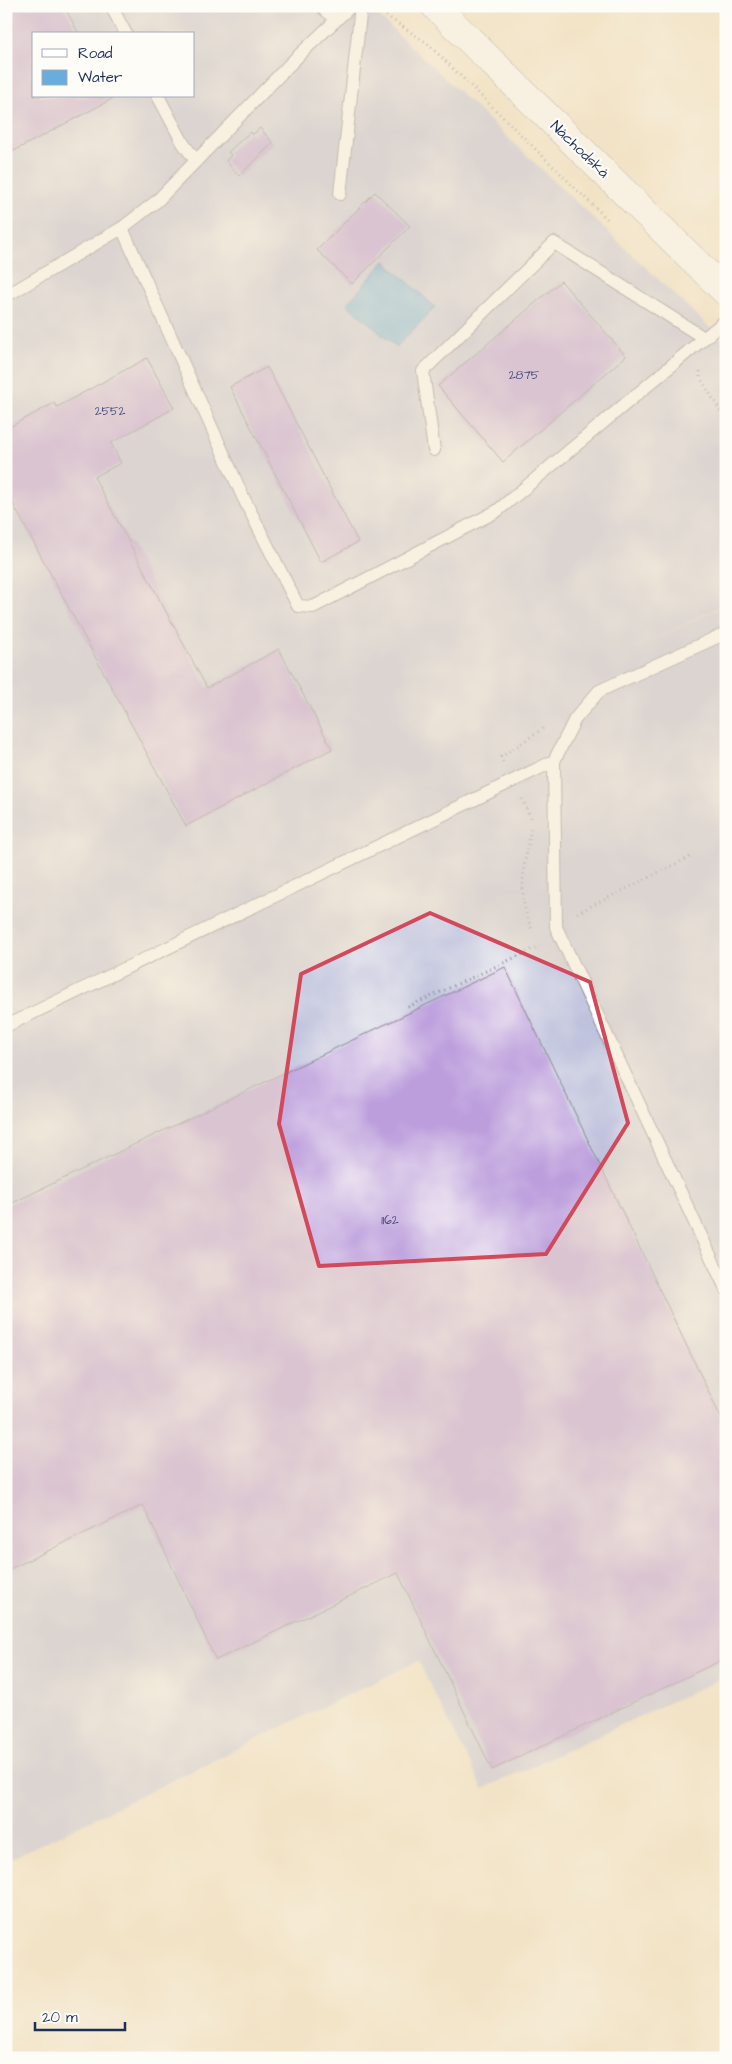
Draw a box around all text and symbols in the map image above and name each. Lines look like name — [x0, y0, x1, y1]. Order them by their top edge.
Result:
legend — [32, 32, 195, 98]
text: Road — [78, 43, 113, 64]
text: Water — [78, 67, 122, 88]
street label: Náchodská — [546, 116, 614, 183]
house number: 2875 — [509, 367, 540, 384]
house number: 2552 — [95, 403, 125, 420]
house number: 1162 — [381, 1212, 399, 1229]
scale bar — [35, 1999, 125, 2031]
text: 20 m — [42, 2007, 78, 2028]

